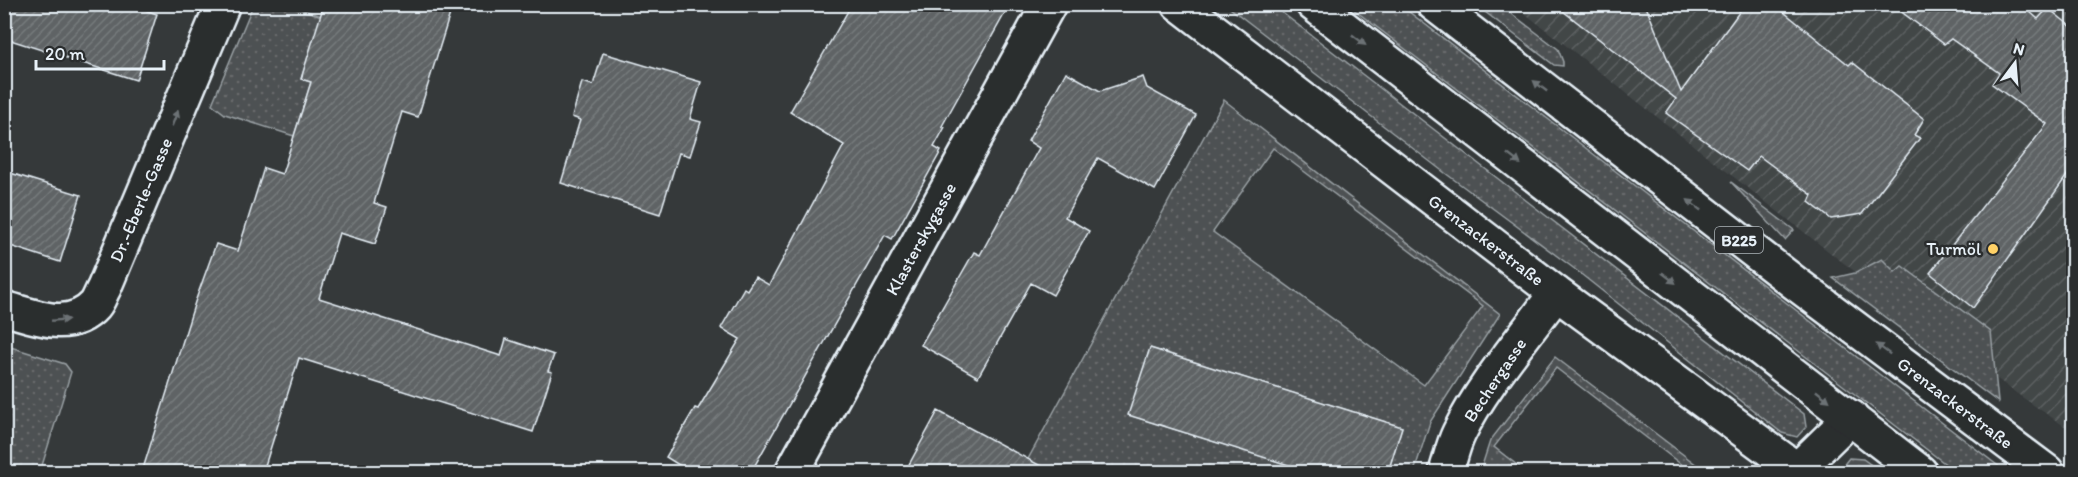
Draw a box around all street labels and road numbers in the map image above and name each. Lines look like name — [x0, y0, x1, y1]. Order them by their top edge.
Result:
street label: Dr.-Eberle-Gasse — [105, 134, 177, 266]
street label: Klasterskygasse — [881, 179, 961, 299]
street label: Grenzackerstraße — [1424, 189, 1548, 291]
road number: B225 — [1715, 227, 1763, 253]
street label: Bechergasse — [1459, 334, 1531, 426]
street label: Grenzackerstraße — [1893, 352, 2017, 454]

